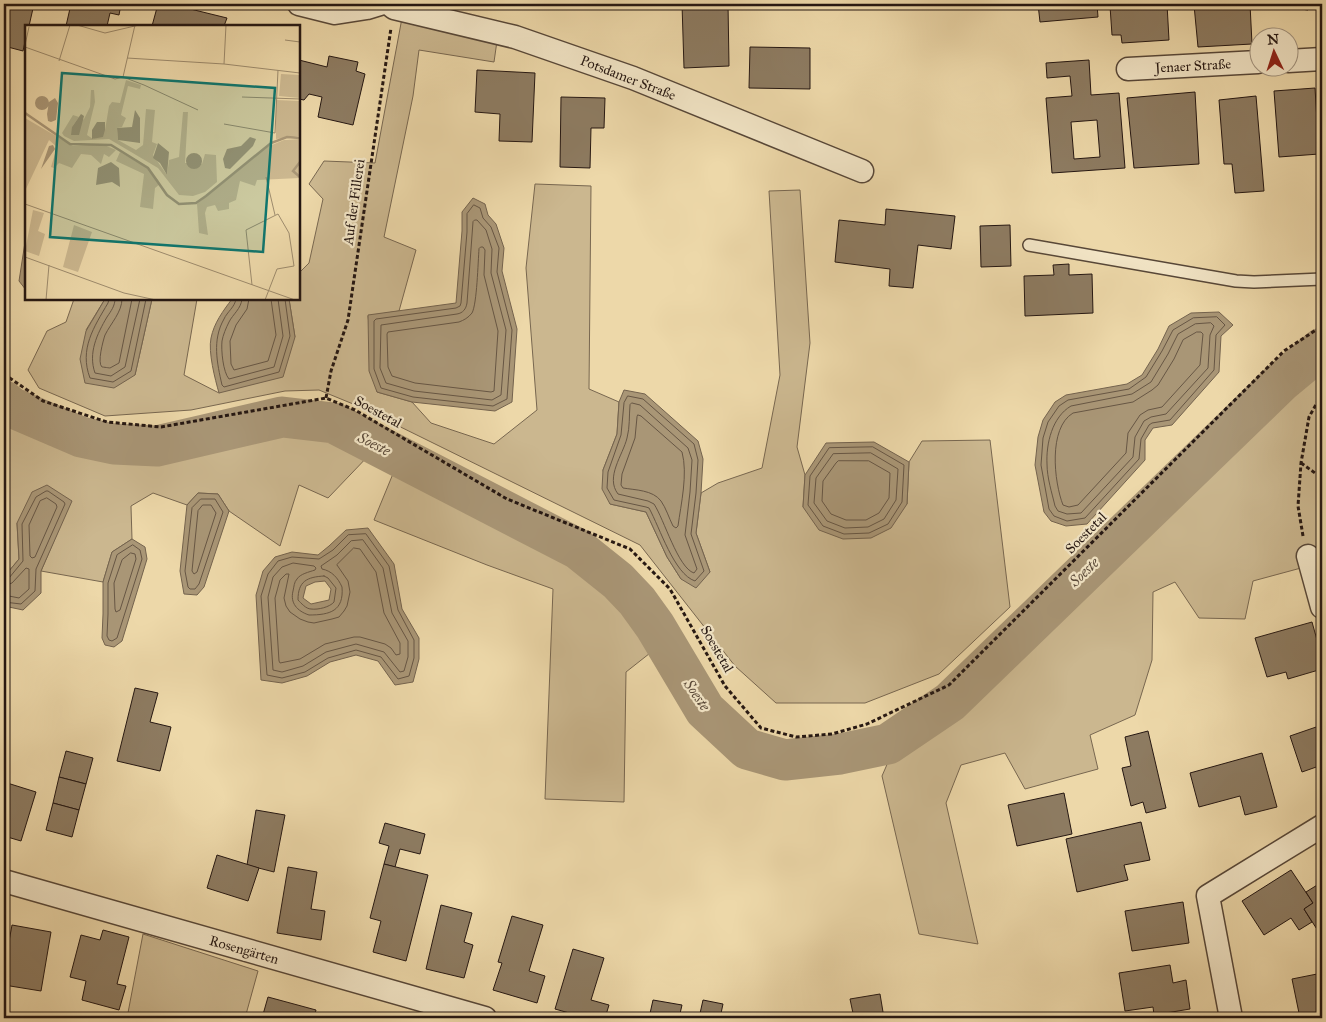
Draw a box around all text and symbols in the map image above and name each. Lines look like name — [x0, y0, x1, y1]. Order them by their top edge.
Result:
inset map — [25, 25, 300, 300]
north arrow — [1248, 28, 1298, 78]
text: N — [1267, 31, 1280, 48]
street label: Potsdamer Straße — [578, 52, 678, 104]
street label: Jenaer Straße — [1153, 56, 1232, 78]
street label: Auf der Fillerei — [339, 158, 368, 247]
street label: Soestetal — [351, 392, 405, 432]
water label: Soeste — [354, 428, 394, 460]
street label: Soestetal — [1062, 509, 1110, 557]
water label: Soeste — [1065, 553, 1103, 591]
street label: Soestetal — [697, 622, 737, 676]
water label: Soeste — [679, 675, 714, 714]
street label: Rosengärten — [207, 932, 281, 968]

